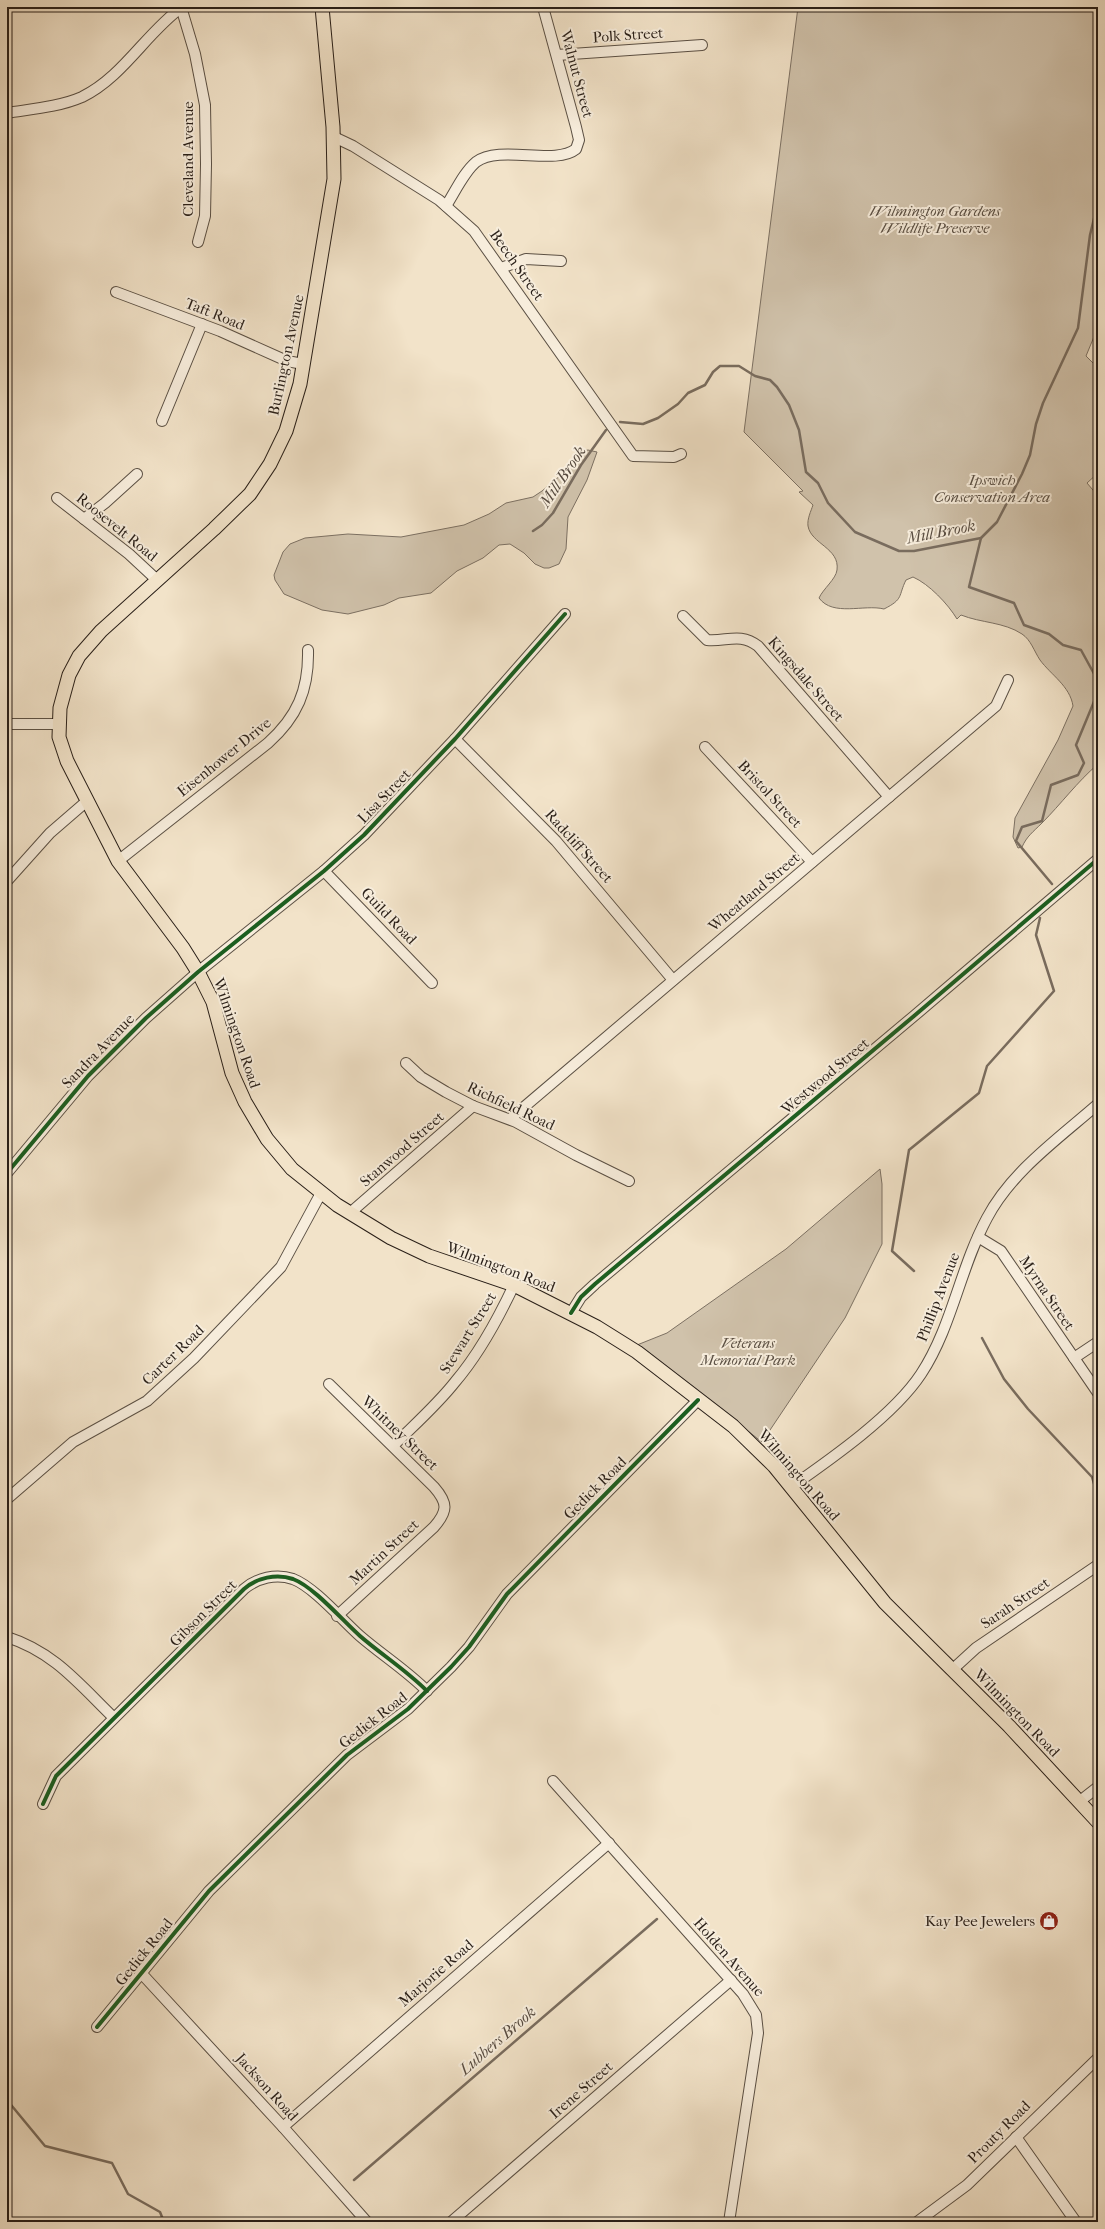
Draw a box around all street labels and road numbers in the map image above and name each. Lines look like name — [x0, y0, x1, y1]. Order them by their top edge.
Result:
street label: Polk Street — [592, 24, 665, 46]
street label: Walnut Street — [556, 27, 597, 120]
street label: Cleveland Avenue — [179, 101, 197, 217]
street label: Beech Street — [486, 226, 548, 304]
street label: Burlington Avenue — [264, 292, 308, 417]
street label: Taft Road — [183, 294, 248, 334]
street label: Roosevelt Road — [73, 489, 162, 566]
street label: Kingsdale Street — [764, 633, 848, 726]
street label: Eisenhower Drive — [173, 713, 275, 800]
street label: Bristol Street — [734, 756, 806, 832]
street label: Lisa Street — [354, 765, 415, 827]
street label: Radcliff Street — [541, 805, 617, 887]
street label: Wheatland Street — [704, 848, 804, 936]
street label: Guild Road — [357, 884, 421, 949]
street label: Wilmington Road — [209, 975, 265, 1091]
street label: Sandra Avenue — [58, 1010, 138, 1092]
street label: Westwood Street — [777, 1034, 873, 1119]
street label: Richfield Road — [464, 1078, 558, 1135]
street label: Stanwood Street — [356, 1107, 448, 1190]
street label: Wilmington Road — [443, 1238, 559, 1296]
street label: Phillip Avenue — [913, 1249, 964, 1344]
street label: Myrna Street — [1015, 1252, 1079, 1334]
street label: Stewart Street — [436, 1288, 501, 1377]
street label: Carter Road — [138, 1320, 208, 1389]
street label: Whitney Street — [357, 1391, 442, 1474]
street label: Wilmington Road — [754, 1425, 844, 1525]
street label: Gedick Road — [560, 1452, 631, 1523]
street label: Martin Street — [346, 1515, 423, 1589]
street label: Sarah Street — [977, 1573, 1053, 1633]
street label: Gibson Street — [166, 1575, 241, 1650]
street label: Wilmington Road — [970, 1665, 1064, 1761]
street label: Gedick Road — [335, 1687, 411, 1752]
street label: Gedick Road — [111, 1914, 177, 1989]
street label: Holden Avenue — [690, 1914, 769, 2001]
street label: Marjorie Road — [395, 1935, 478, 2010]
street label: Jackson Road — [231, 2049, 303, 2125]
street label: Irene Street — [546, 2057, 617, 2123]
street label: Prouty Road — [964, 2096, 1035, 2167]

